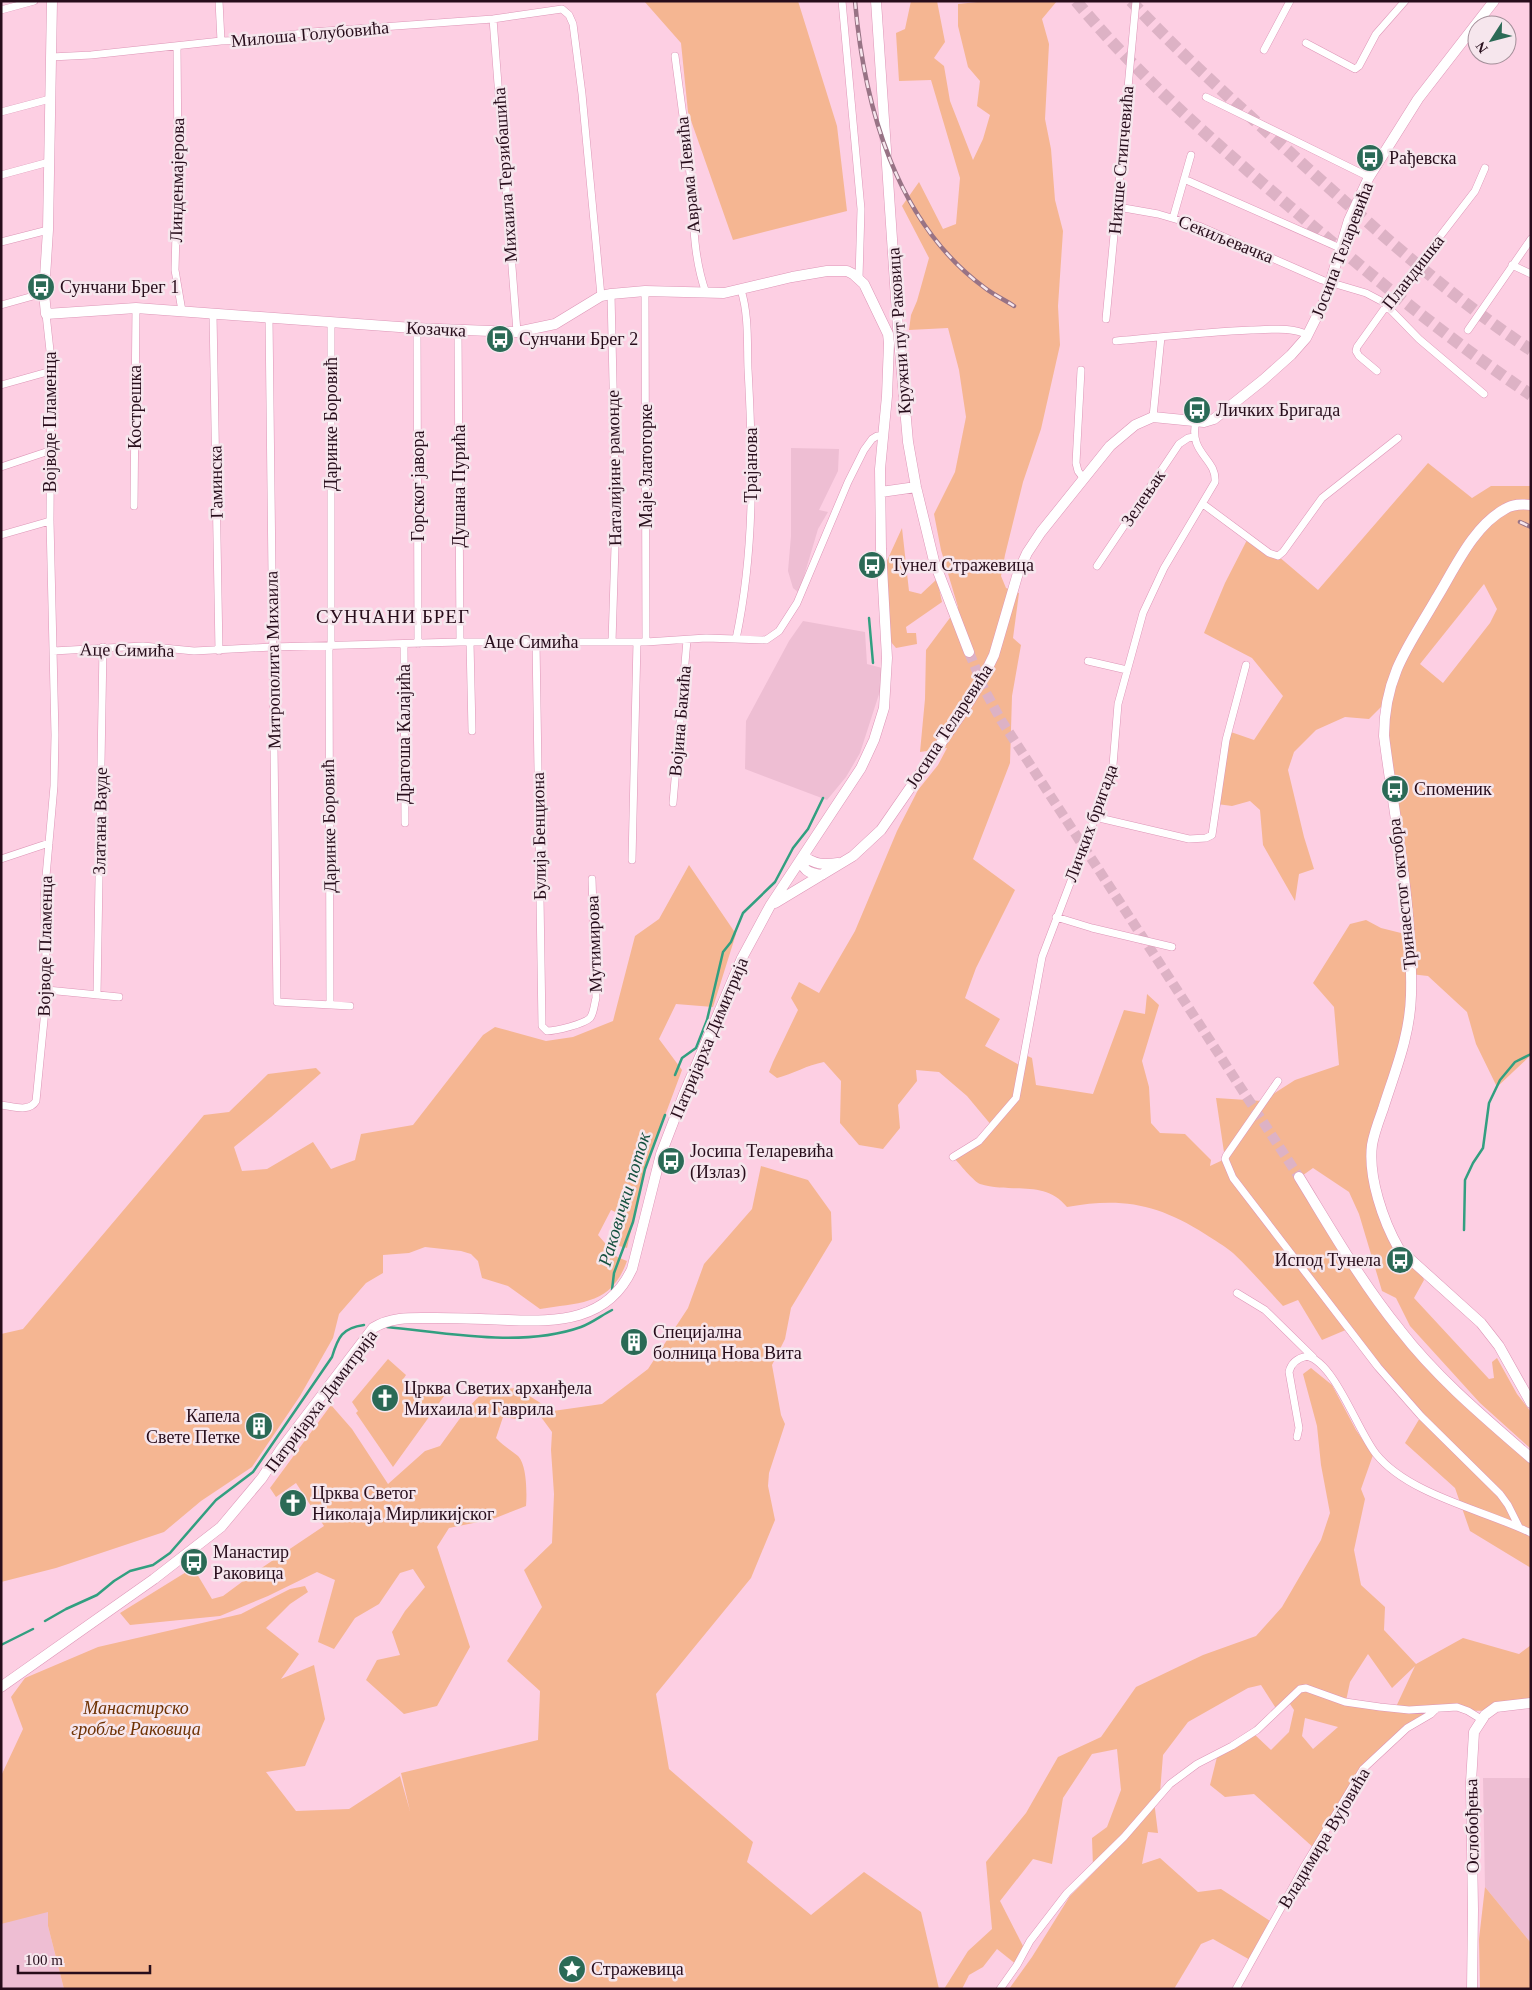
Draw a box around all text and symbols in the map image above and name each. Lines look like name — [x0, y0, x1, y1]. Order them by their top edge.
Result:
north arrow — [1467, 15, 1517, 65]
street label: Милоша Голубовића — [230, 17, 390, 51]
text: N — [1473, 39, 1491, 56]
street label: Никше Стипчевића — [1105, 85, 1137, 235]
street label: Михаила Терзибашића — [489, 87, 521, 263]
street label: Аврама Левића — [672, 116, 704, 234]
street label: Линденмајерова — [166, 117, 188, 243]
bus stop icon: Рађевска — [1355, 143, 1385, 173]
place label: Рађевска — [1389, 148, 1457, 168]
street label: Јосипа Теларевића — [1307, 179, 1377, 321]
street label: Секиљевачка — [1176, 211, 1276, 267]
street label: Пландишка — [1378, 231, 1448, 313]
street label: Кружни пут Раковица — [883, 247, 915, 415]
bus stop icon: Сунчани Брег 1 — [26, 272, 56, 302]
place label: Сунчани Брег 1 — [60, 277, 179, 297]
street label: Козачка — [406, 317, 466, 341]
bus stop icon: Сунчани Брег 2 — [485, 324, 515, 354]
place label: Сунчани Брег 2 — [519, 329, 638, 349]
street label: Војводе Пламенца — [40, 351, 60, 493]
street label: Даринке Боровић — [321, 357, 341, 491]
street label: Кострешка — [125, 365, 145, 449]
street label: Наталијине рамонде — [603, 390, 625, 546]
bus stop icon: Личких Бригада — [1182, 395, 1212, 425]
place label: Личких Бригада — [1216, 400, 1340, 420]
street label: Маје Златогорке — [636, 404, 656, 528]
street label: Душана Пурића — [449, 425, 469, 547]
street label: Трајанова — [741, 427, 761, 503]
street label: Горског јавора — [408, 431, 428, 541]
street label: Гаминска — [205, 445, 227, 519]
street label: Зелењак — [1117, 466, 1169, 530]
bus stop icon: Тунел Стражевица — [857, 550, 887, 580]
place label: Тунел Стражевица — [891, 555, 1034, 575]
street label: Митрополита Михаила — [261, 571, 285, 749]
district label: СУНЧАНИ БРЕГ — [316, 606, 470, 627]
street label: Аце Симића — [484, 632, 578, 652]
street label: Аце Симића — [79, 639, 175, 661]
street label: Јосипа Теларевића — [902, 660, 996, 792]
street label: Драгоша Калајића — [394, 664, 414, 804]
street label: Војина Бакића — [665, 665, 695, 777]
street label: Даринке Боровић — [318, 759, 340, 893]
street label: Личких бригада — [1061, 762, 1121, 884]
street label: Златана Вауде — [89, 767, 111, 875]
street label: Булија Бенциона — [528, 772, 550, 900]
bus stop icon: Споменик — [1380, 774, 1410, 804]
place label: Споменик — [1414, 779, 1492, 799]
street label: Тринаестог октобра — [1384, 817, 1420, 971]
street label: Војводе Пламенца — [34, 875, 56, 1017]
street label: Мутимирова — [582, 895, 606, 993]
street label: Патријарха Димитрија — [666, 954, 752, 1122]
water label: Раковички поток — [593, 1128, 655, 1270]
place label: Јосипа Теларевића (Излаз) — [690, 1141, 834, 1183]
bus stop icon: Јосипа Теларевића (Излаз) — [656, 1146, 686, 1176]
bus stop icon: Испод Тунела — [1385, 1245, 1415, 1275]
place label: Испод Тунела — [1275, 1250, 1381, 1270]
place label: Специјална болница Нова Вита — [653, 1322, 802, 1363]
street label: Патријарха Димитрија — [261, 1326, 381, 1476]
building icon: Специјална болница Нова Вита — [619, 1327, 649, 1357]
place label: Црква Светих арханђела Михаила и Гаврила — [404, 1378, 592, 1419]
church icon: Црква Светих арханђела Михаила и Гаврила — [370, 1383, 400, 1413]
place label: Капела Свете Петке — [146, 1406, 240, 1447]
building icon: Капела Свете Петке — [244, 1411, 274, 1441]
place label: Црква Светог Николаја Мирликијског — [312, 1483, 494, 1524]
church icon: Црква Светог Николаја Мирликијског — [278, 1488, 308, 1518]
place label: Манастир Раковица — [213, 1542, 289, 1583]
bus stop icon: Манастир Раковица — [179, 1547, 209, 1577]
park label: Манастирско гробље Раковица — [71, 1698, 201, 1739]
street label: Владимира Вујовића — [1274, 1764, 1374, 1912]
street label: Ослобођења — [1461, 1778, 1483, 1874]
scale bar — [18, 1942, 150, 1974]
text: 100 m — [25, 1952, 63, 1968]
place icon: Стражевица — [557, 1954, 587, 1984]
place label: Стражевица — [591, 1959, 684, 1979]

